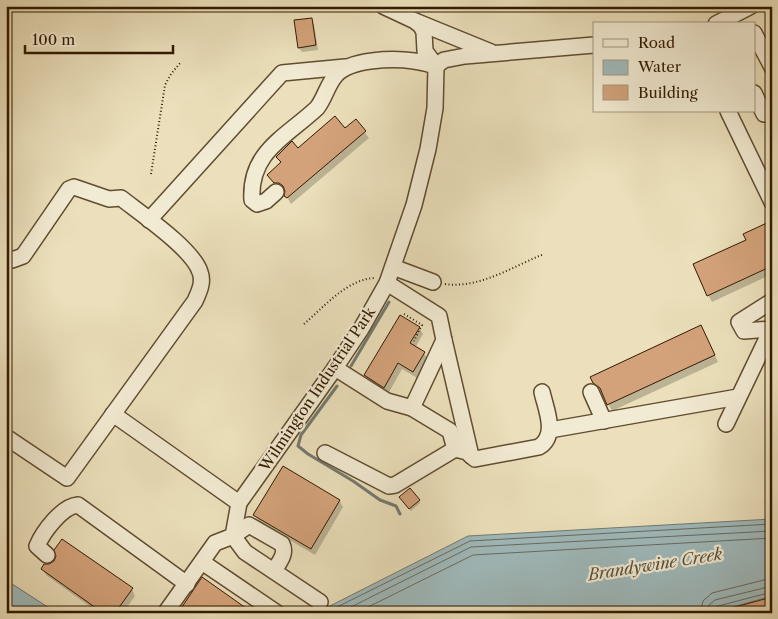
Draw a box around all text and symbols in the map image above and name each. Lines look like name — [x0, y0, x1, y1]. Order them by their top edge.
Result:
scale bar — [25, 22, 172, 54]
legend — [593, 22, 756, 112]
text: 100 m — [32, 30, 75, 49]
text: Road — [638, 33, 675, 52]
text: Water — [637, 57, 682, 76]
text: Building — [638, 83, 698, 102]
street label: Wilmington Industrial Park — [254, 302, 380, 476]
water label: Brandywine Creek — [585, 543, 724, 585]

